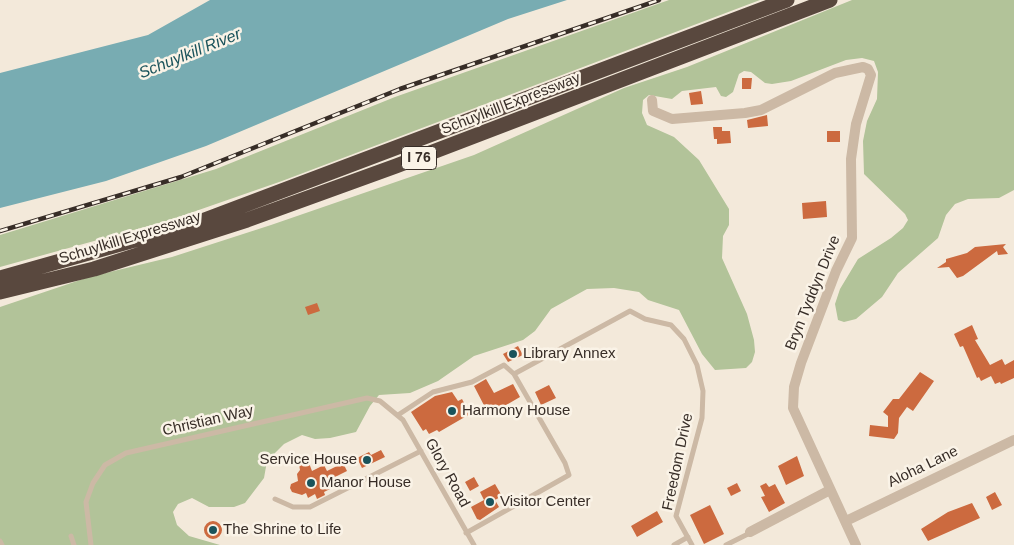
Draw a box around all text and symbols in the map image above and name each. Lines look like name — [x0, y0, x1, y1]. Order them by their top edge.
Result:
water label: Schuylkill River — [136, 25, 244, 83]
street label: Schuylkill Expressway — [439, 69, 583, 139]
road number: I 76 — [402, 146, 436, 170]
street label: Schuylkill Expressway — [57, 208, 203, 268]
street label: Bryn Tyddyn Drive — [782, 233, 844, 353]
place label: Library Annex — [523, 345, 616, 363]
marker: Library Annex — [507, 348, 519, 360]
street label: Christian Way — [161, 402, 255, 440]
place label: Harmony House — [462, 402, 570, 420]
marker: Harmony House — [446, 405, 458, 417]
street label: Freedom Drive — [659, 412, 697, 512]
street label: Glory Road — [421, 435, 473, 511]
street label: Aloha Lane — [885, 442, 961, 492]
place label: Service House — [259, 451, 357, 469]
marker: Service House — [361, 454, 373, 466]
place label: Manor House — [321, 474, 411, 492]
marker: Manor House — [305, 477, 317, 489]
place label: Visitor Center — [500, 493, 591, 511]
marker: Visitor Center — [484, 496, 496, 508]
place label: The Shrine to Life — [223, 521, 341, 539]
marker: The Shrine to Life — [207, 524, 219, 536]

